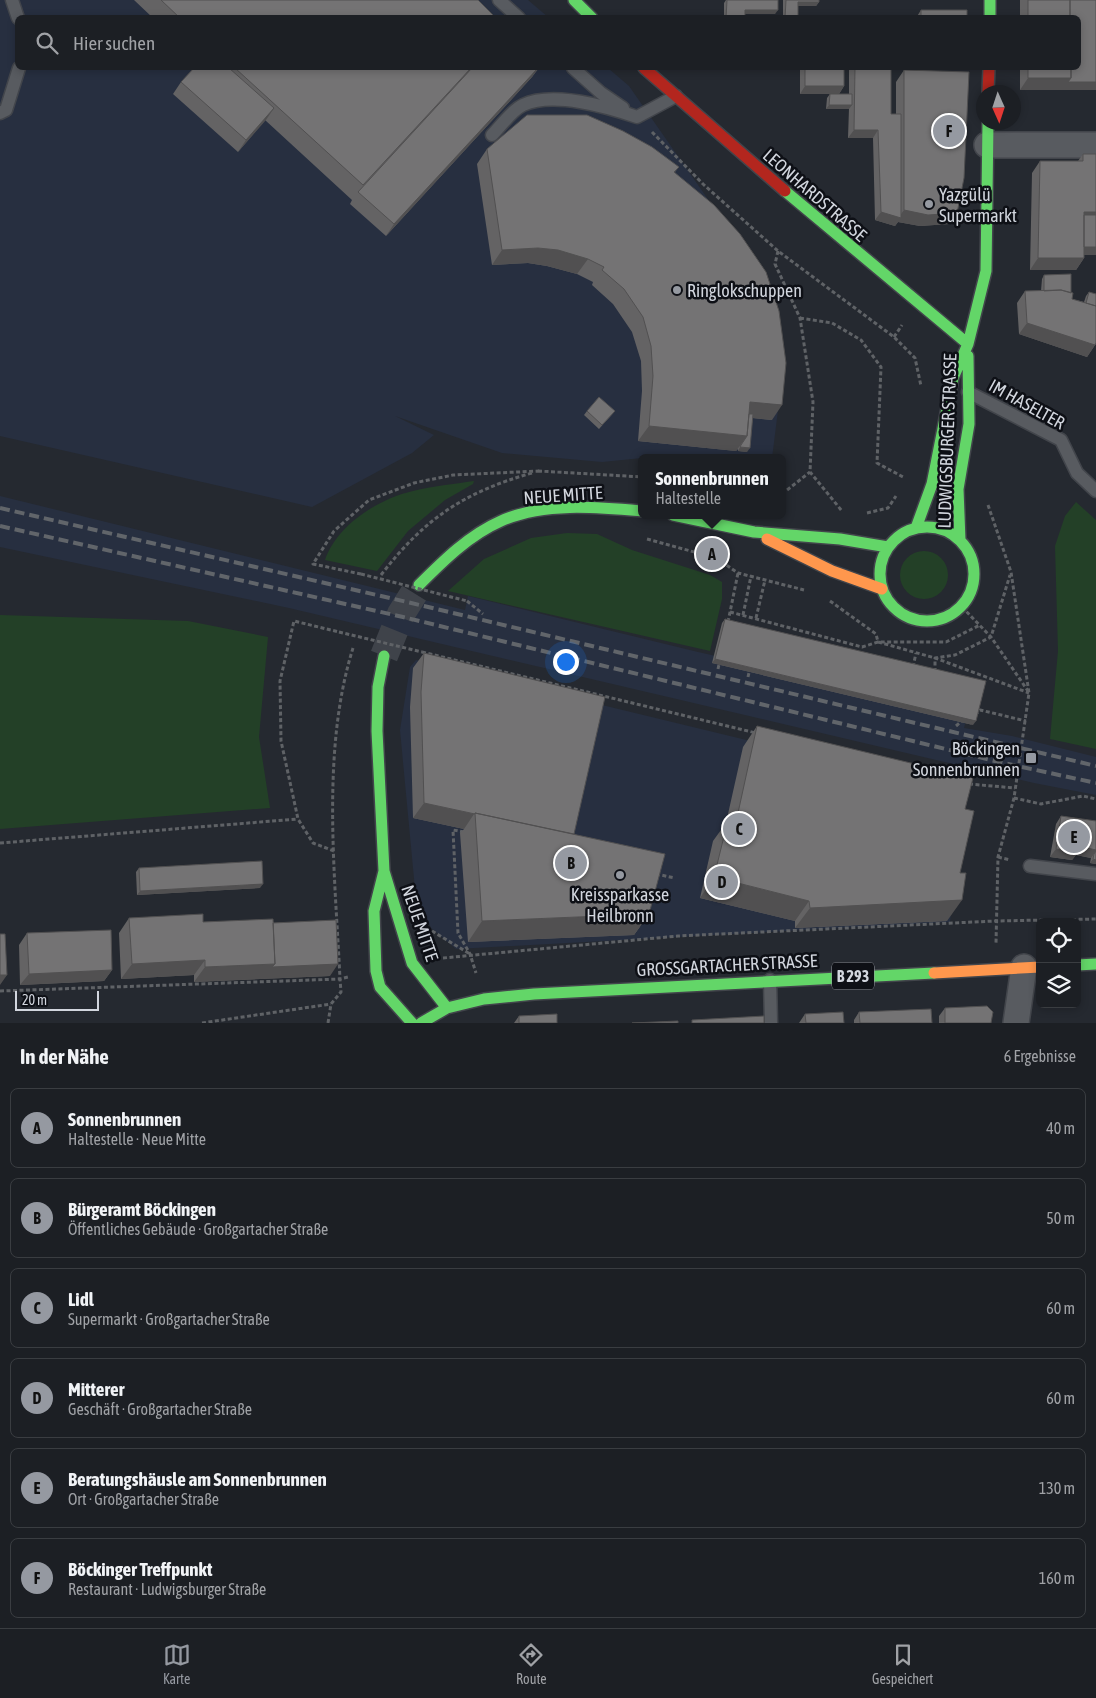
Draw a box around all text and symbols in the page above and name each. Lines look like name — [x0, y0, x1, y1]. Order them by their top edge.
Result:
search box — [15, 15, 1081, 70]
icon: search — [33, 29, 61, 57]
text: Hier suchen — [73, 32, 155, 54]
north arrow — [976, 85, 1021, 130]
pin: F — [933, 112, 965, 150]
street label: LEONHARDSTRASSE — [759, 144, 871, 246]
place label: Yazgülü Supermarkt — [939, 184, 1017, 226]
marker: Yazgülü Supermarkt — [923, 198, 935, 210]
place label: Ringlokschuppen — [687, 280, 802, 301]
marker: Ringlokschuppen — [671, 284, 683, 296]
street label: LUDWIGSBURGER STRASSE — [933, 353, 961, 529]
street label: IM HASELTER — [985, 375, 1069, 433]
popup — [638, 454, 786, 519]
text: Sonnenbrunnen — [655, 467, 769, 489]
street label: NEUE MITTE — [523, 482, 604, 508]
text: Haltestelle — [655, 489, 721, 507]
pin: A — [696, 535, 728, 573]
your location — [553, 649, 579, 675]
place label: Böckingen Sonnenbrunnen — [913, 738, 1020, 780]
marker: Böckingen Sonnenbrunnen — [1024, 751, 1038, 765]
pin: C — [723, 810, 755, 848]
pin: E — [1058, 818, 1090, 856]
pin: B — [555, 844, 587, 882]
pin: D — [706, 863, 738, 901]
marker: Kreissparkasse Heilbronn — [614, 869, 626, 881]
street label: NEUE MITTE — [397, 882, 443, 964]
place label: Kreissparkasse Heilbronn — [571, 884, 669, 926]
map controls — [1036, 918, 1081, 1008]
button: locate — [1036, 918, 1081, 963]
street label: GROSSGARTACHER STRASSE — [636, 950, 818, 980]
road number: B 293 — [832, 962, 874, 989]
button: layers — [1036, 963, 1081, 1008]
scale bar — [15, 988, 99, 1011]
text: 20 m — [22, 992, 47, 1008]
text: In der Nähe — [20, 1044, 109, 1068]
text: 6 Ergebnisse — [1004, 1047, 1076, 1065]
text: Sonnenbrunnen — [68, 1108, 181, 1130]
text: A — [33, 1119, 41, 1137]
text: 40 m — [1046, 1119, 1075, 1137]
text: Haltestelle · Neue Mitte — [68, 1130, 206, 1148]
text: Bürgeramt Böckingen — [68, 1198, 216, 1220]
text: B — [33, 1209, 41, 1227]
text: 50 m — [1046, 1209, 1075, 1227]
text: Öffentliches Gebäude · Großgartacher Straße — [68, 1220, 328, 1238]
text: Lidl — [68, 1288, 94, 1310]
text: C — [33, 1299, 41, 1317]
text: 60 m — [1046, 1299, 1075, 1317]
text: Supermarkt · Großgartacher Straße — [68, 1310, 270, 1328]
text: Mitterer — [68, 1378, 124, 1400]
text: D — [33, 1389, 41, 1407]
text: 60 m — [1046, 1389, 1075, 1407]
text: Geschäft · Großgartacher Straße — [68, 1400, 252, 1418]
text: Beratungshäusle am Sonnenbrunnen — [68, 1468, 327, 1490]
text: E — [34, 1479, 40, 1497]
text: 130 m — [1039, 1479, 1075, 1497]
text: Ort · Großgartacher Straße — [68, 1490, 219, 1508]
text: Böckinger Treffpunkt — [68, 1558, 212, 1580]
text: F — [34, 1569, 40, 1587]
text: 160 m — [1039, 1569, 1075, 1587]
text: Restaurant · Ludwigsburger Straße — [68, 1580, 266, 1598]
tab: Karte — [163, 1641, 191, 1687]
tab: Route — [516, 1641, 547, 1687]
tab: Gespeichert — [872, 1641, 933, 1687]

